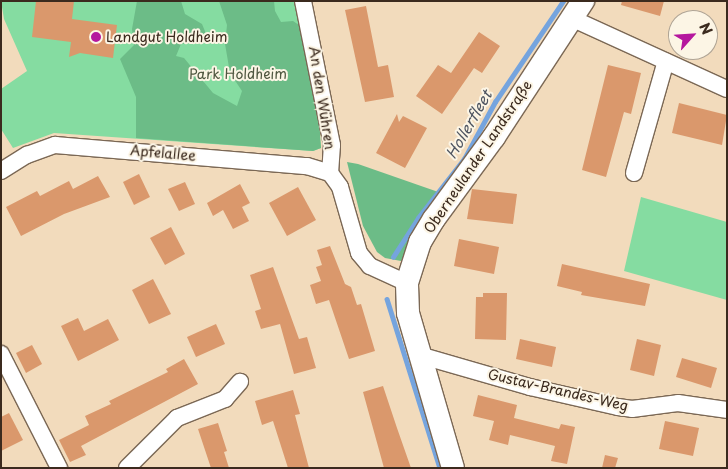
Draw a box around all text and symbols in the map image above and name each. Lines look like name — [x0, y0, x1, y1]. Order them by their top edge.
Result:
north arrow — [668, 10, 718, 60]
text: N — [694, 19, 718, 38]
place label: Landgut Holdheim — [106, 29, 228, 45]
marker: Landgut Holdheim — [90, 31, 102, 43]
street label: An den Wühren — [306, 45, 338, 151]
park label: Park Holdheim — [189, 66, 287, 82]
street label: Oberneulander Landstraße — [420, 77, 536, 237]
water label: Hollerfleet — [441, 87, 495, 161]
street label: Apfelallee — [130, 142, 196, 164]
street label: Gustav-Brandes-Weg — [486, 366, 630, 414]

